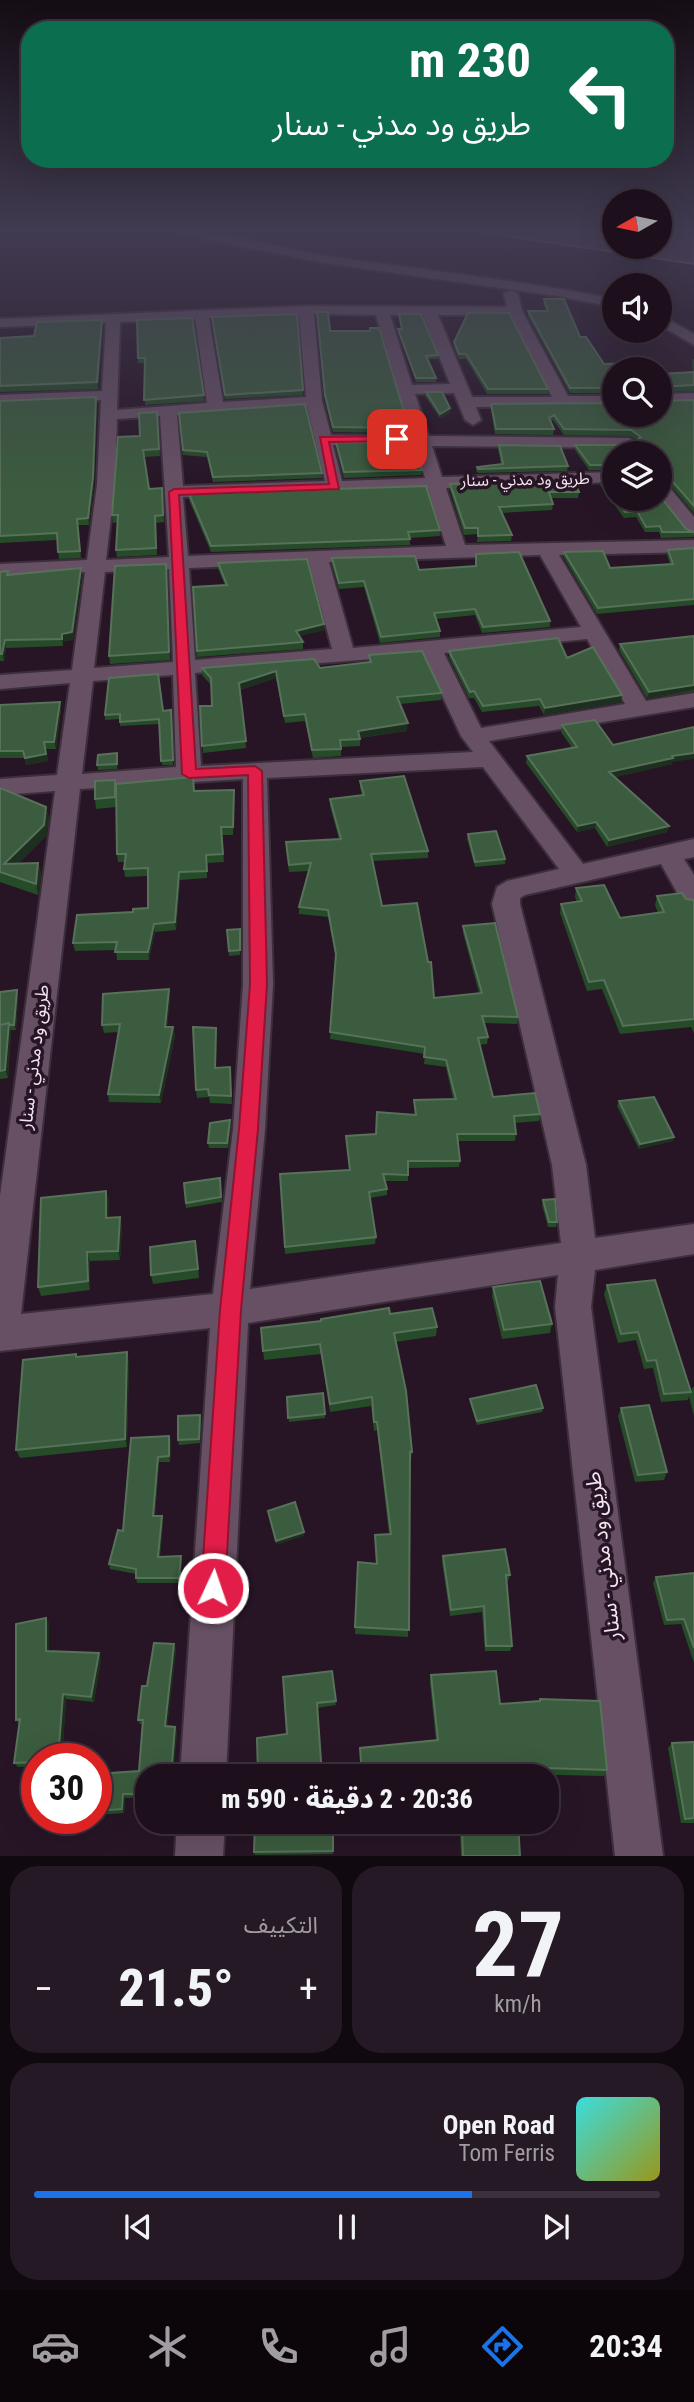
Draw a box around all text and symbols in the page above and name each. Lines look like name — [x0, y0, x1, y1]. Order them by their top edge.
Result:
text: 230 m — [409, 32, 531, 89]
icon: left — [555, 49, 646, 140]
text: طريق ود مدني - سنار — [272, 105, 531, 143]
north arrow — [602, 189, 672, 259]
map controls — [602, 189, 672, 511]
button: sound — [602, 273, 672, 343]
button: search — [602, 357, 672, 427]
pin — [367, 409, 427, 469]
icon: arrive — [378, 420, 416, 458]
button: layers — [602, 441, 672, 511]
street label: طريق ود مدني - سنار — [459, 469, 590, 493]
street label: طريق ود مدني - سنار — [14, 983, 56, 1132]
street label: طريق ود مدني - سنار — [581, 1470, 629, 1643]
position arrow — [176, 1551, 250, 1625]
speed limit sign: 30 — [21, 1743, 112, 1834]
text: 20:36 · 2 دقيقة · 590 m — [221, 1784, 473, 1814]
text: 27 — [472, 1892, 564, 1998]
text: التكييف — [244, 1912, 318, 1939]
text: 21.5° — [118, 1958, 234, 2019]
text: − — [34, 1967, 53, 2011]
text: + — [299, 1967, 318, 2011]
text: km/h — [494, 1991, 542, 2018]
text: Open Road — [443, 2110, 555, 2140]
text: Tom Ferris — [459, 2140, 555, 2167]
icon: previous — [119, 2208, 157, 2246]
icon: pause — [328, 2208, 366, 2246]
icon: next — [537, 2208, 575, 2246]
icon: car — [31, 2322, 80, 2371]
icon: climate — [143, 2322, 192, 2371]
icon: phone — [254, 2322, 303, 2371]
icon: music — [366, 2322, 415, 2371]
icon: directions — [478, 2322, 527, 2371]
text: 20:34 — [589, 2327, 663, 2365]

